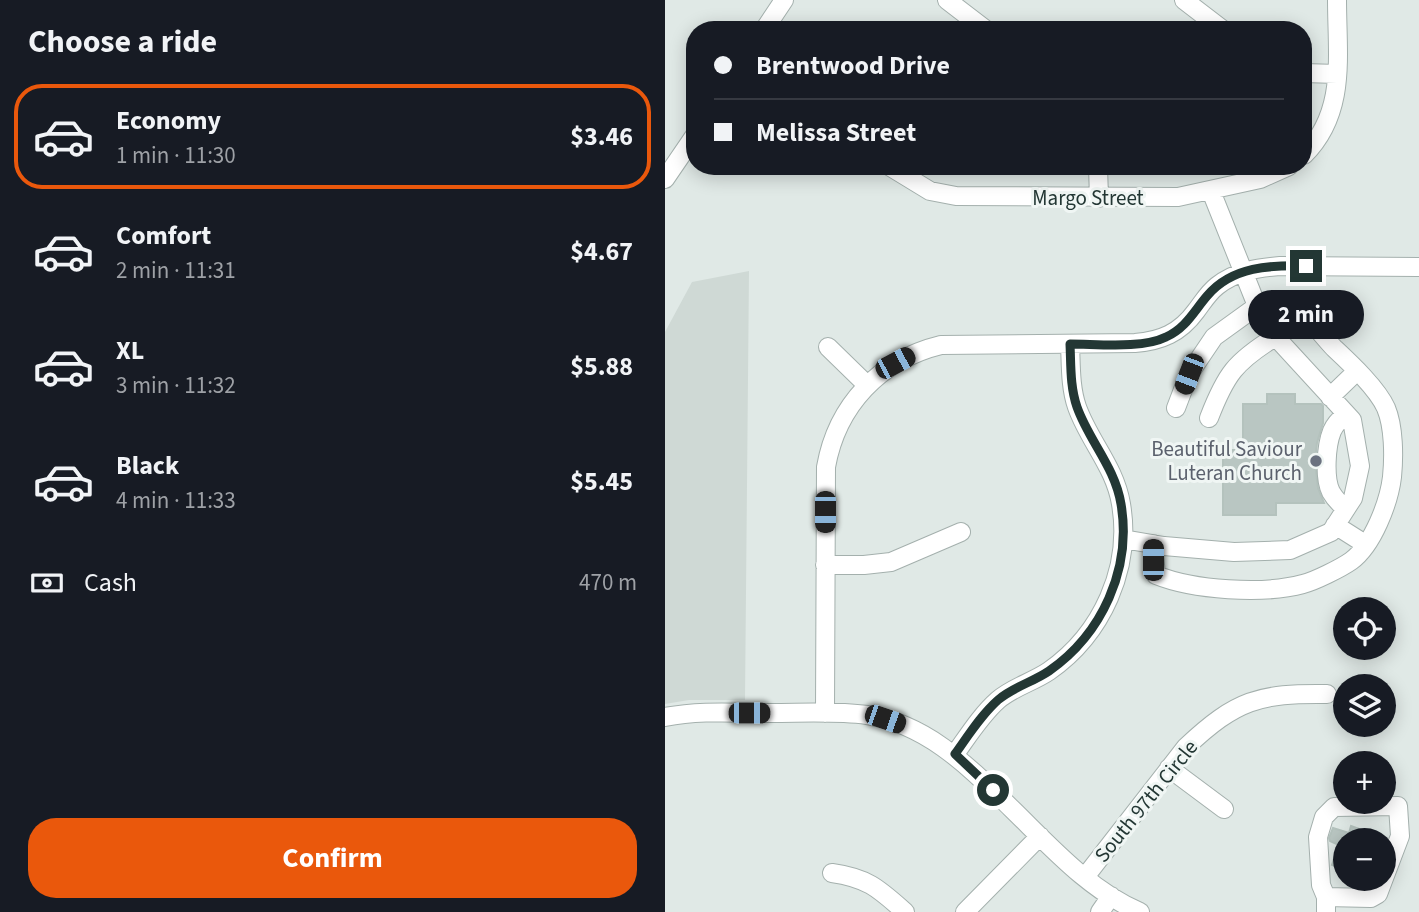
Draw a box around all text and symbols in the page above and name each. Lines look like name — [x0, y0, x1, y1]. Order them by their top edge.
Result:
text: Choose a ride — [28, 19, 217, 65]
text: Brentwood Drive — [756, 47, 950, 84]
text: Economy — [116, 102, 221, 139]
icon: car — [32, 105, 95, 168]
text: Melissa Street — [756, 114, 916, 151]
text: $3.46 — [570, 118, 633, 155]
text: 1 min · 11:30 — [116, 139, 236, 172]
street label: Margo Street — [1032, 183, 1144, 213]
text: Comfort — [116, 217, 211, 254]
icon: car — [32, 220, 95, 283]
text: $4.67 — [570, 233, 633, 270]
route end — [1290, 250, 1322, 282]
text: 2 min · 11:31 — [116, 254, 236, 287]
callout: 2 min — [1248, 290, 1364, 340]
text: 2 min — [1278, 298, 1334, 331]
text: XL — [116, 332, 144, 369]
icon: car — [32, 335, 95, 398]
car — [872, 344, 919, 382]
text: $5.88 — [570, 348, 633, 385]
car — [1172, 351, 1207, 397]
text: 3 min · 11:32 — [116, 369, 236, 402]
place label: Beautiful Saviour Luteran Church — [1151, 434, 1303, 488]
text: Black — [116, 447, 179, 484]
icon: car — [32, 450, 95, 513]
marker: Beautiful Saviour Luteran Church — [1308, 453, 1324, 469]
text: $5.45 — [570, 463, 633, 500]
text: 4 min · 11:33 — [116, 484, 236, 517]
car — [815, 491, 836, 533]
car — [1143, 539, 1164, 581]
icon: cash — [28, 564, 66, 602]
text: Cash — [84, 564, 137, 601]
text: 470 m — [579, 566, 637, 599]
map controls — [1333, 597, 1396, 891]
button: locate — [1333, 597, 1396, 660]
button: layers — [1333, 674, 1396, 737]
car — [862, 702, 909, 736]
car — [729, 703, 771, 724]
street label: South 97th Circle — [1087, 733, 1205, 869]
button: + — [1333, 751, 1396, 814]
route start — [977, 774, 1009, 806]
button: Confirm — [28, 818, 637, 898]
button: − — [1333, 828, 1396, 891]

